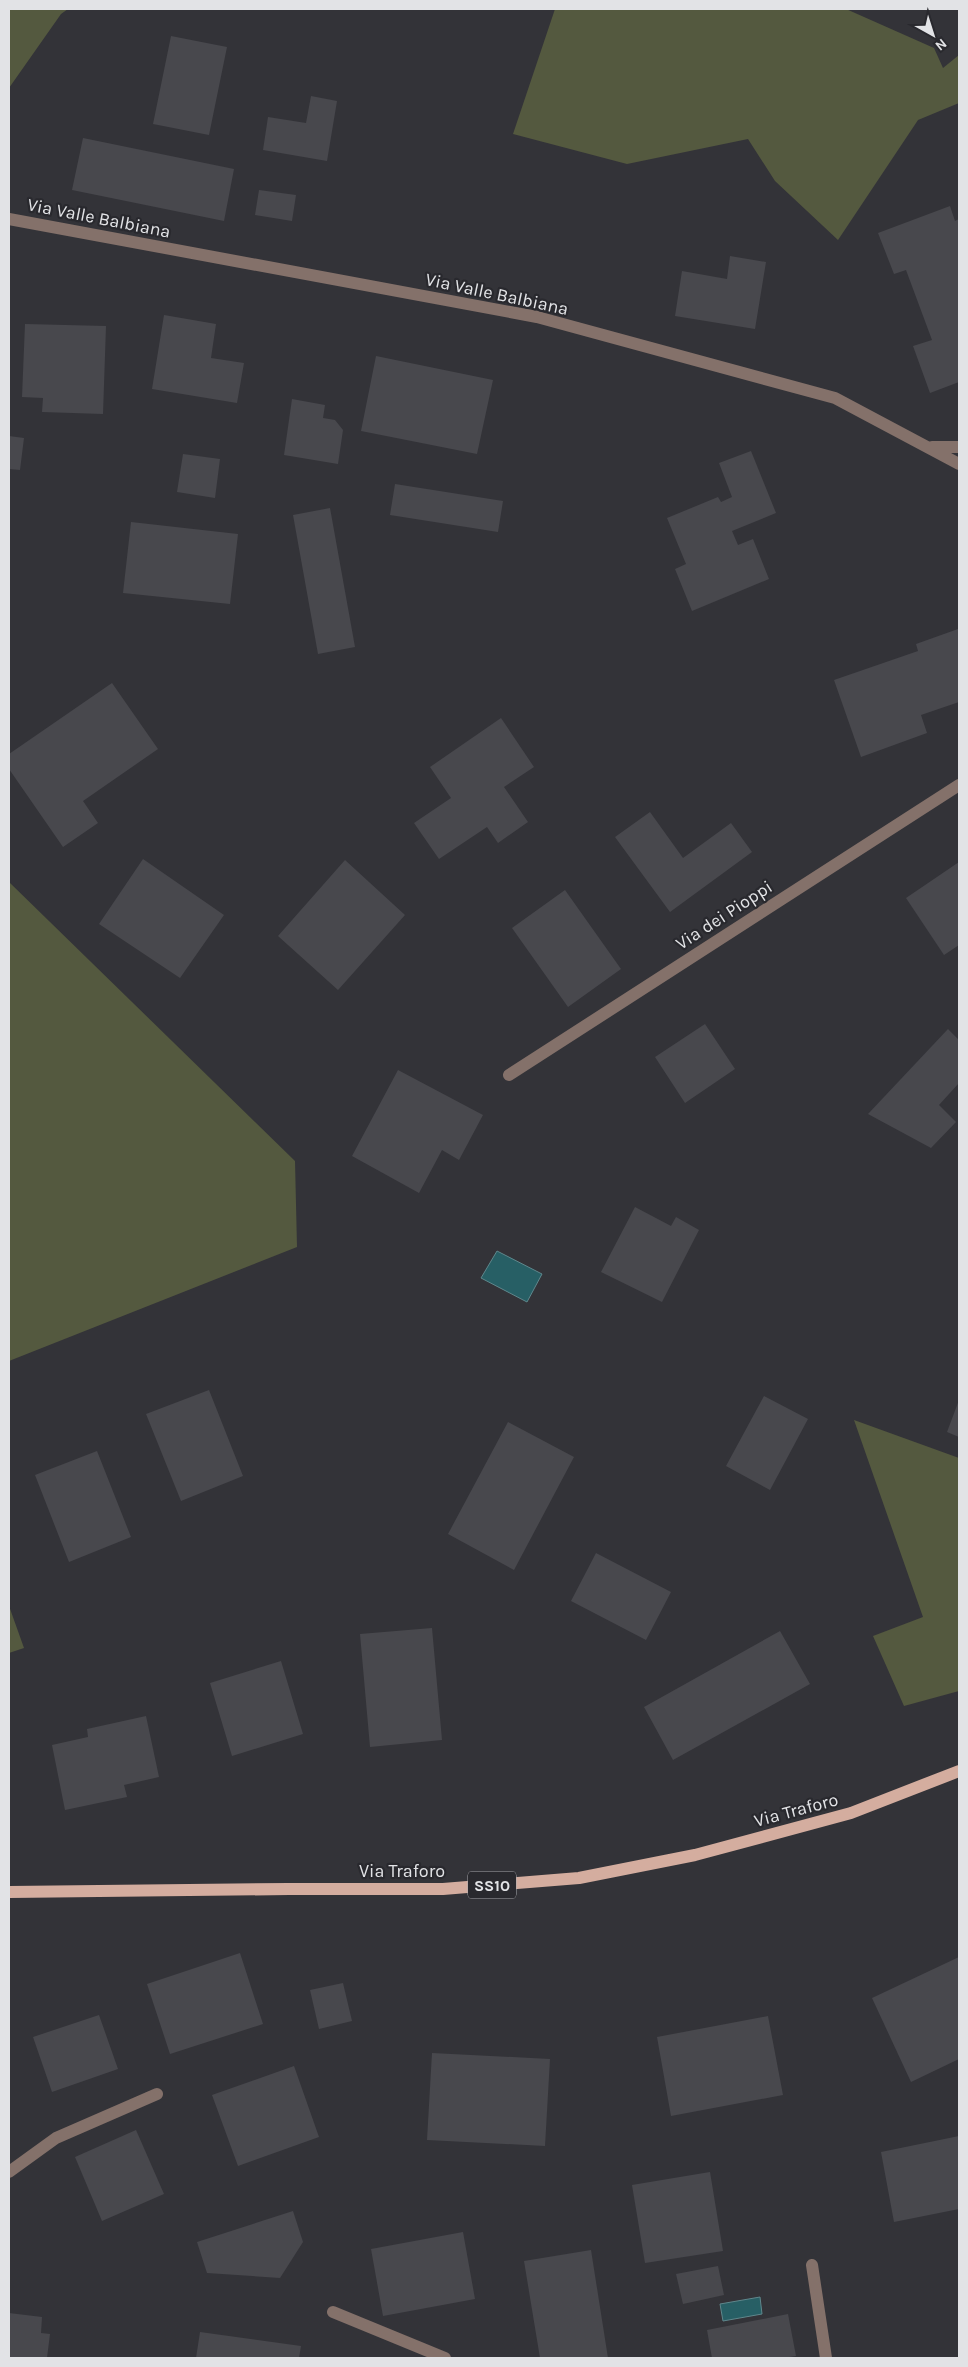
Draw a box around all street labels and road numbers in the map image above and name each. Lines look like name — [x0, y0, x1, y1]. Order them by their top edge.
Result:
street label: Via Valle Balbiana — [25, 193, 173, 243]
street label: Via Valle Balbiana — [424, 268, 570, 320]
street label: Via dei Pioppi — [672, 876, 776, 954]
street label: Via Traforo — [752, 1788, 840, 1832]
street label: Via Traforo — [359, 1860, 445, 1882]
road number: SS10 — [468, 1872, 516, 1898]

